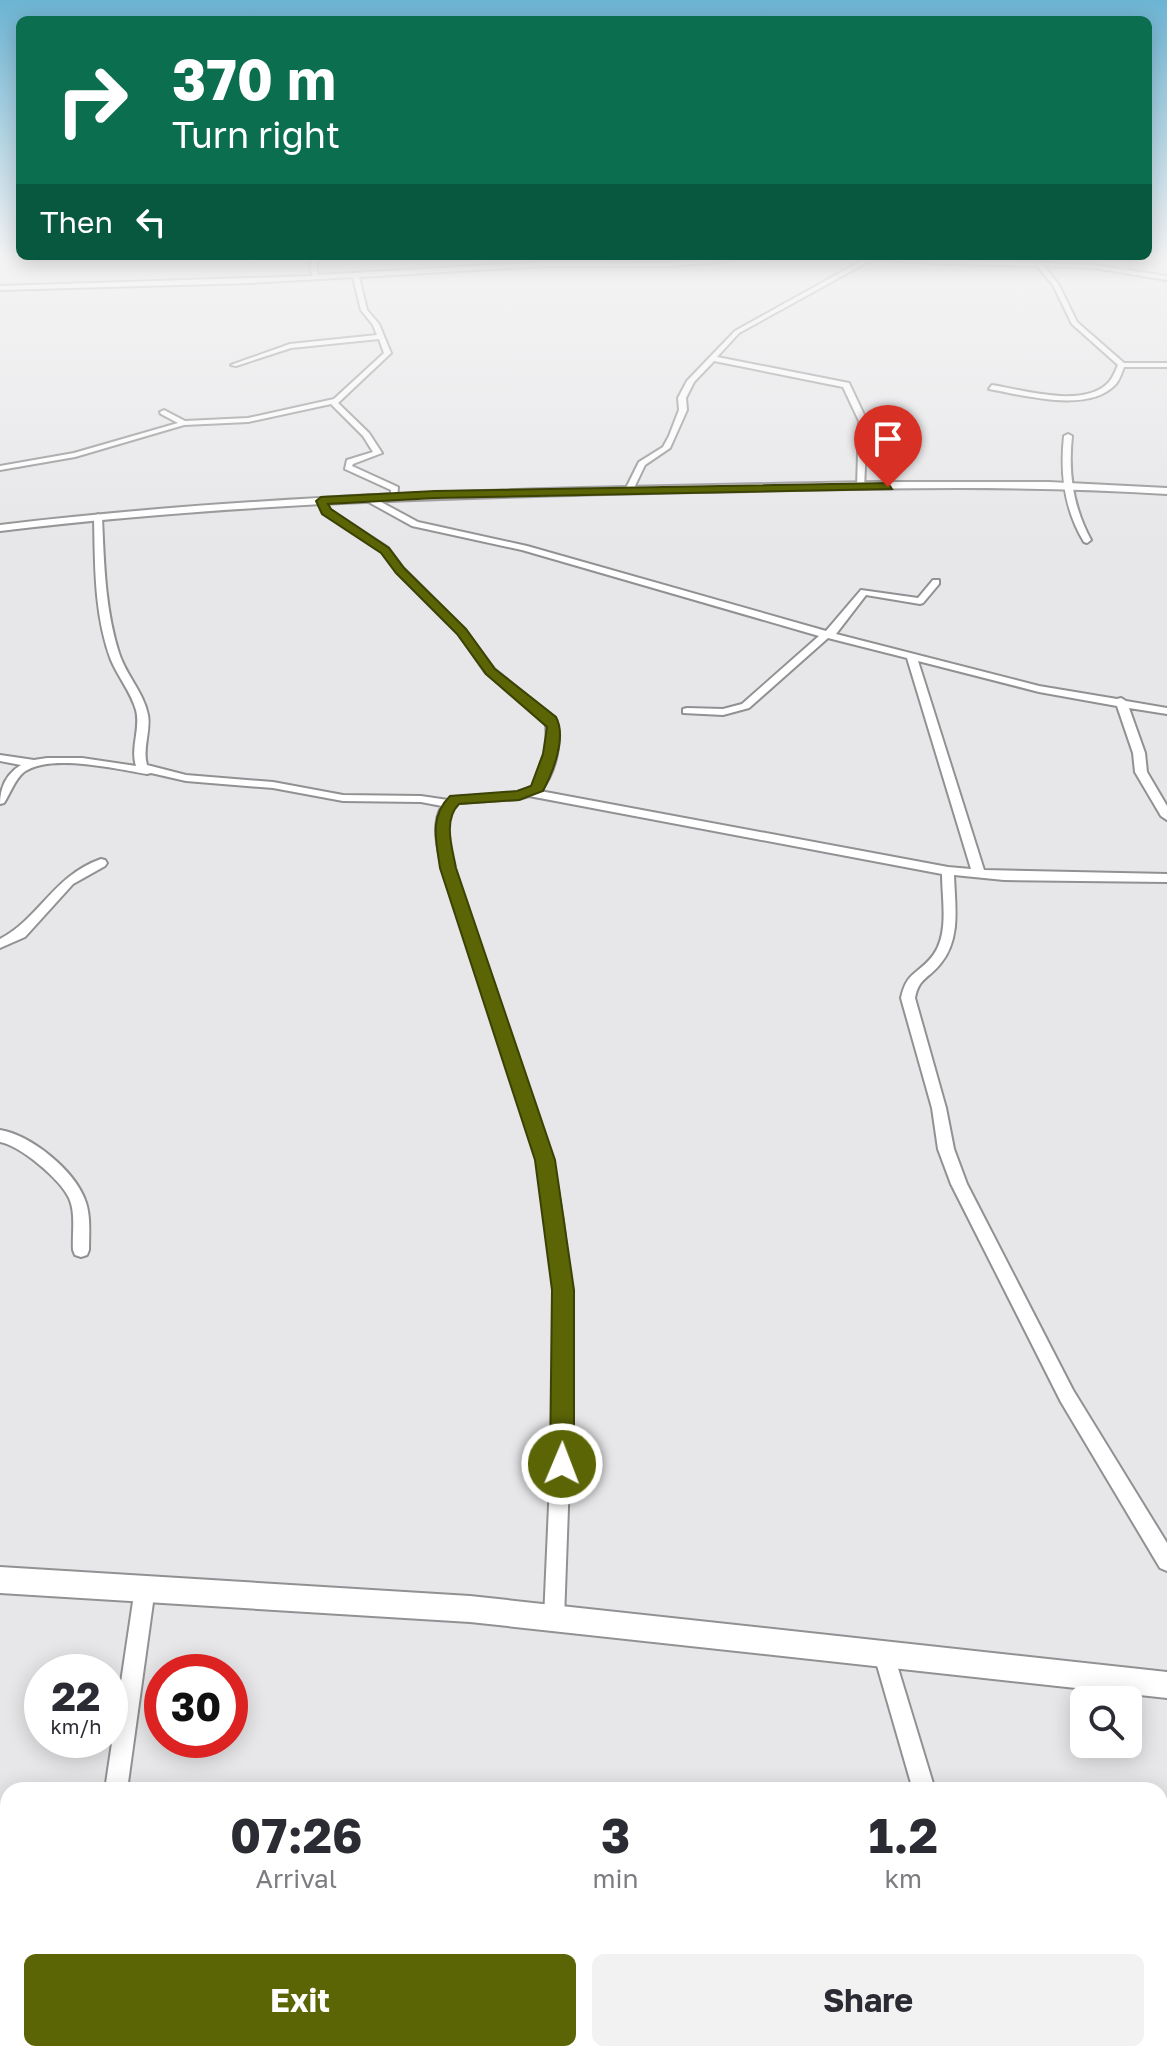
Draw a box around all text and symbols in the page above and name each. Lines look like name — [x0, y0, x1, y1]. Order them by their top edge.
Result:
text: 370 m — [172, 45, 336, 112]
icon: right — [40, 48, 144, 152]
text: Turn right — [172, 113, 340, 156]
icon: left — [129, 200, 173, 244]
text: Then — [40, 204, 113, 240]
pin — [854, 405, 922, 487]
icon: arrive — [866, 417, 910, 461]
position arrow — [520, 1422, 604, 1506]
speed limit sign: 30 — [144, 1654, 248, 1758]
text: 22 — [52, 1672, 100, 1720]
map controls — [1070, 1686, 1142, 1758]
button: search — [1070, 1686, 1142, 1758]
text: km/h — [51, 1714, 101, 1738]
text: 07:26 — [230, 1806, 363, 1864]
text: 3 — [601, 1806, 630, 1864]
text: 1.2 — [869, 1806, 938, 1864]
text: Arrival — [256, 1863, 337, 1894]
text: min — [593, 1863, 639, 1894]
text: km — [884, 1863, 922, 1894]
button: Exit — [24, 1954, 576, 2046]
button: Share — [592, 1954, 1144, 2046]

